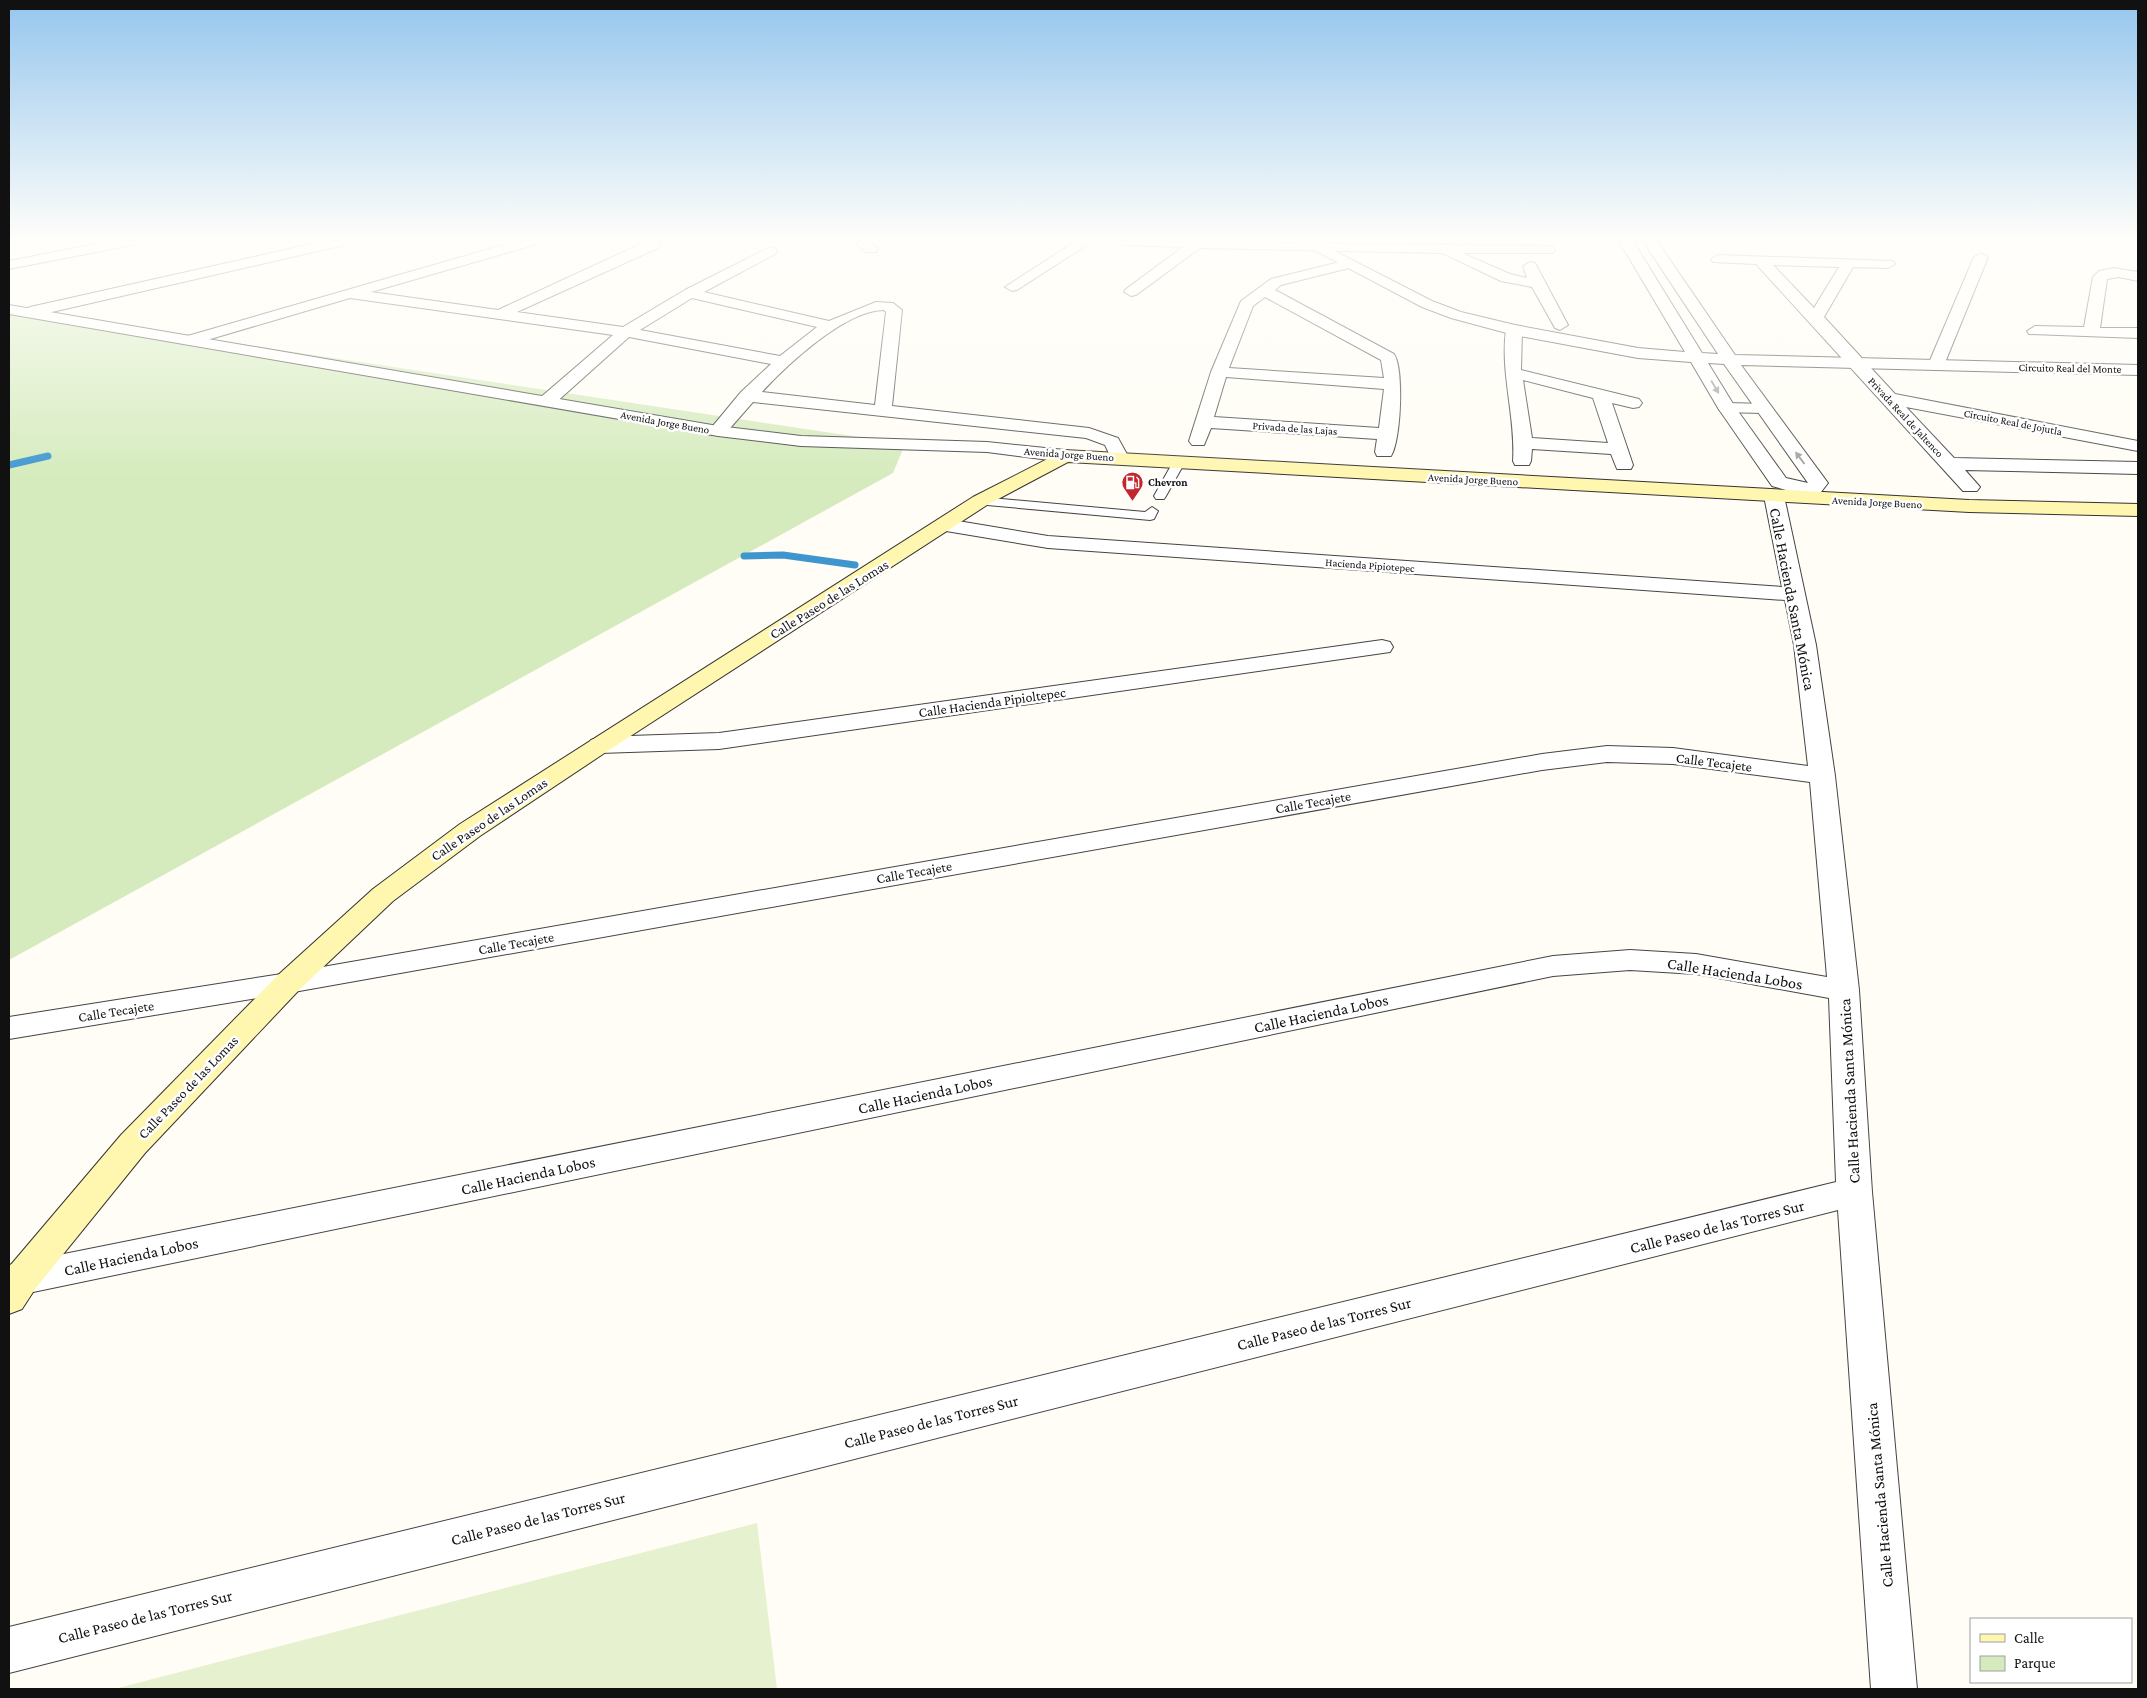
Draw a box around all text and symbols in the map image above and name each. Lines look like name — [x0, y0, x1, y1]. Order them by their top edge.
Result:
street label: Circuito Real del Monte — [2019, 361, 2122, 375]
street label: Privada Real de Jaltenco — [1865, 375, 1946, 460]
one-way arrow — [1711, 381, 1720, 394]
street label: Circuito Real de Jojutla — [1963, 407, 2063, 438]
street label: Avenida Jorge Bueno — [619, 408, 711, 437]
street label: Privada de las Lajas — [1252, 419, 1338, 438]
street label: Avenida Jorge Bueno — [1024, 445, 1115, 464]
one-way arrow — [1794, 452, 1805, 465]
fuel station icon: Chevron — [1120, 470, 1144, 501]
street label: Avenida Jorge Bueno — [1428, 471, 1519, 488]
place label: Chevron — [1148, 476, 1188, 488]
street label: Avenida Jorge Bueno — [1832, 494, 1923, 511]
street label: Calle Hacienda Santa Mónica — [1766, 506, 1819, 692]
street label: Calle Paseo de las Lomas — [767, 556, 891, 642]
street label: Hacienda Pipiotepec — [1325, 556, 1415, 575]
street label: Calle Hacienda Pipioltepec — [917, 684, 1067, 720]
street label: Calle Tecajete — [1675, 749, 1753, 776]
street label: Calle Paseo de las Lomas — [428, 774, 550, 864]
street label: Calle Tecajete — [1274, 787, 1352, 818]
street label: Calle Tecajete — [875, 857, 953, 888]
street label: Calle Tecajete — [477, 928, 555, 959]
street label: Calle Hacienda Lobos — [1666, 954, 1804, 993]
street label: Calle Hacienda Lobos — [1252, 991, 1390, 1036]
street label: Calle Tecajete — [77, 997, 155, 1026]
street label: Calle Hacienda Santa Mónica — [1836, 997, 1863, 1184]
street label: Calle Paseo de las Lomas — [135, 1032, 241, 1142]
street label: Calle Hacienda Lobos — [856, 1072, 994, 1117]
street label: Calle Hacienda Lobos — [459, 1153, 597, 1198]
street label: Calle Paseo de las Torres Sur — [1628, 1197, 1806, 1256]
street label: Calle Hacienda Lobos — [62, 1234, 200, 1279]
street label: Calle Paseo de las Torres Sur — [1235, 1294, 1413, 1353]
street label: Calle Paseo de las Torres Sur — [842, 1392, 1020, 1451]
street label: Calle Hacienda Santa Mónica — [1863, 1401, 1896, 1588]
street label: Calle Paseo de las Torres Sur — [449, 1489, 627, 1548]
street label: Calle Paseo de las Torres Sur — [56, 1587, 234, 1646]
legend — [1970, 1618, 2132, 1683]
text: Calle — [2014, 1630, 2045, 1646]
text: Parque — [2014, 1655, 2056, 1672]

